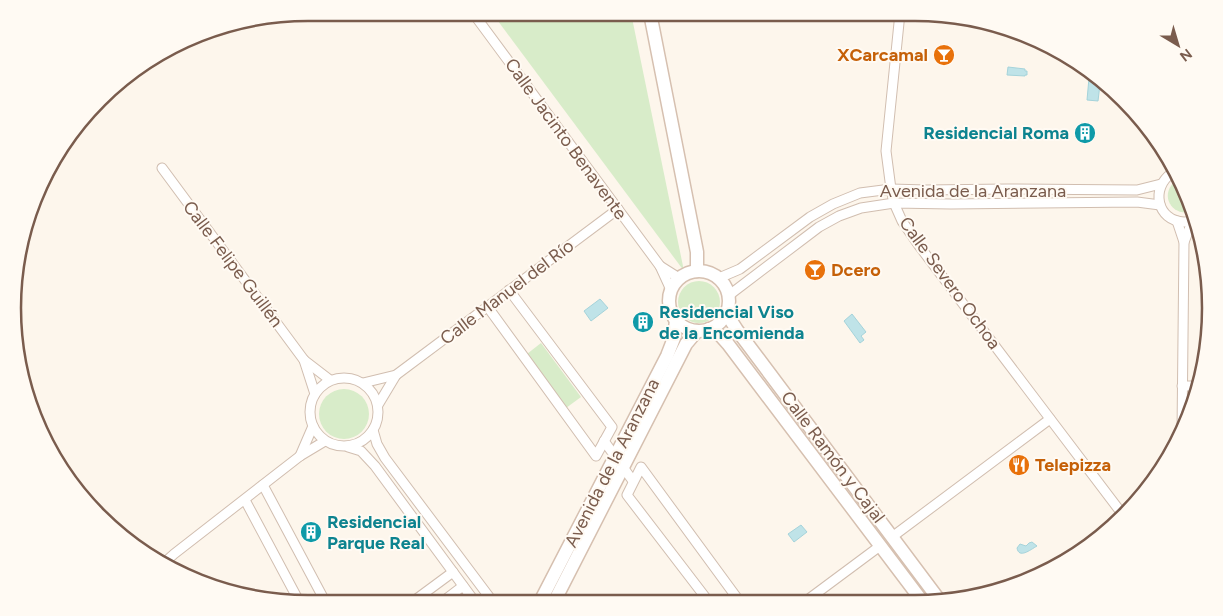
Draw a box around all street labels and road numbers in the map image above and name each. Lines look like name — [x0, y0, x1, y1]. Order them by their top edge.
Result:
street label: Calle Jacinto Benavente — [500, 54, 632, 224]
street label: Avenida de la Aranzana — [880, 180, 1066, 202]
street label: Calle Felipe Guillén — [178, 196, 288, 332]
street label: Calle Severo Ochoa — [895, 212, 1005, 354]
street label: Calle Manuel del Río — [436, 235, 578, 349]
street label: Avenida de la Aranzana — [560, 375, 664, 551]
street label: Calle Ramón y Cajal — [776, 387, 890, 527]

